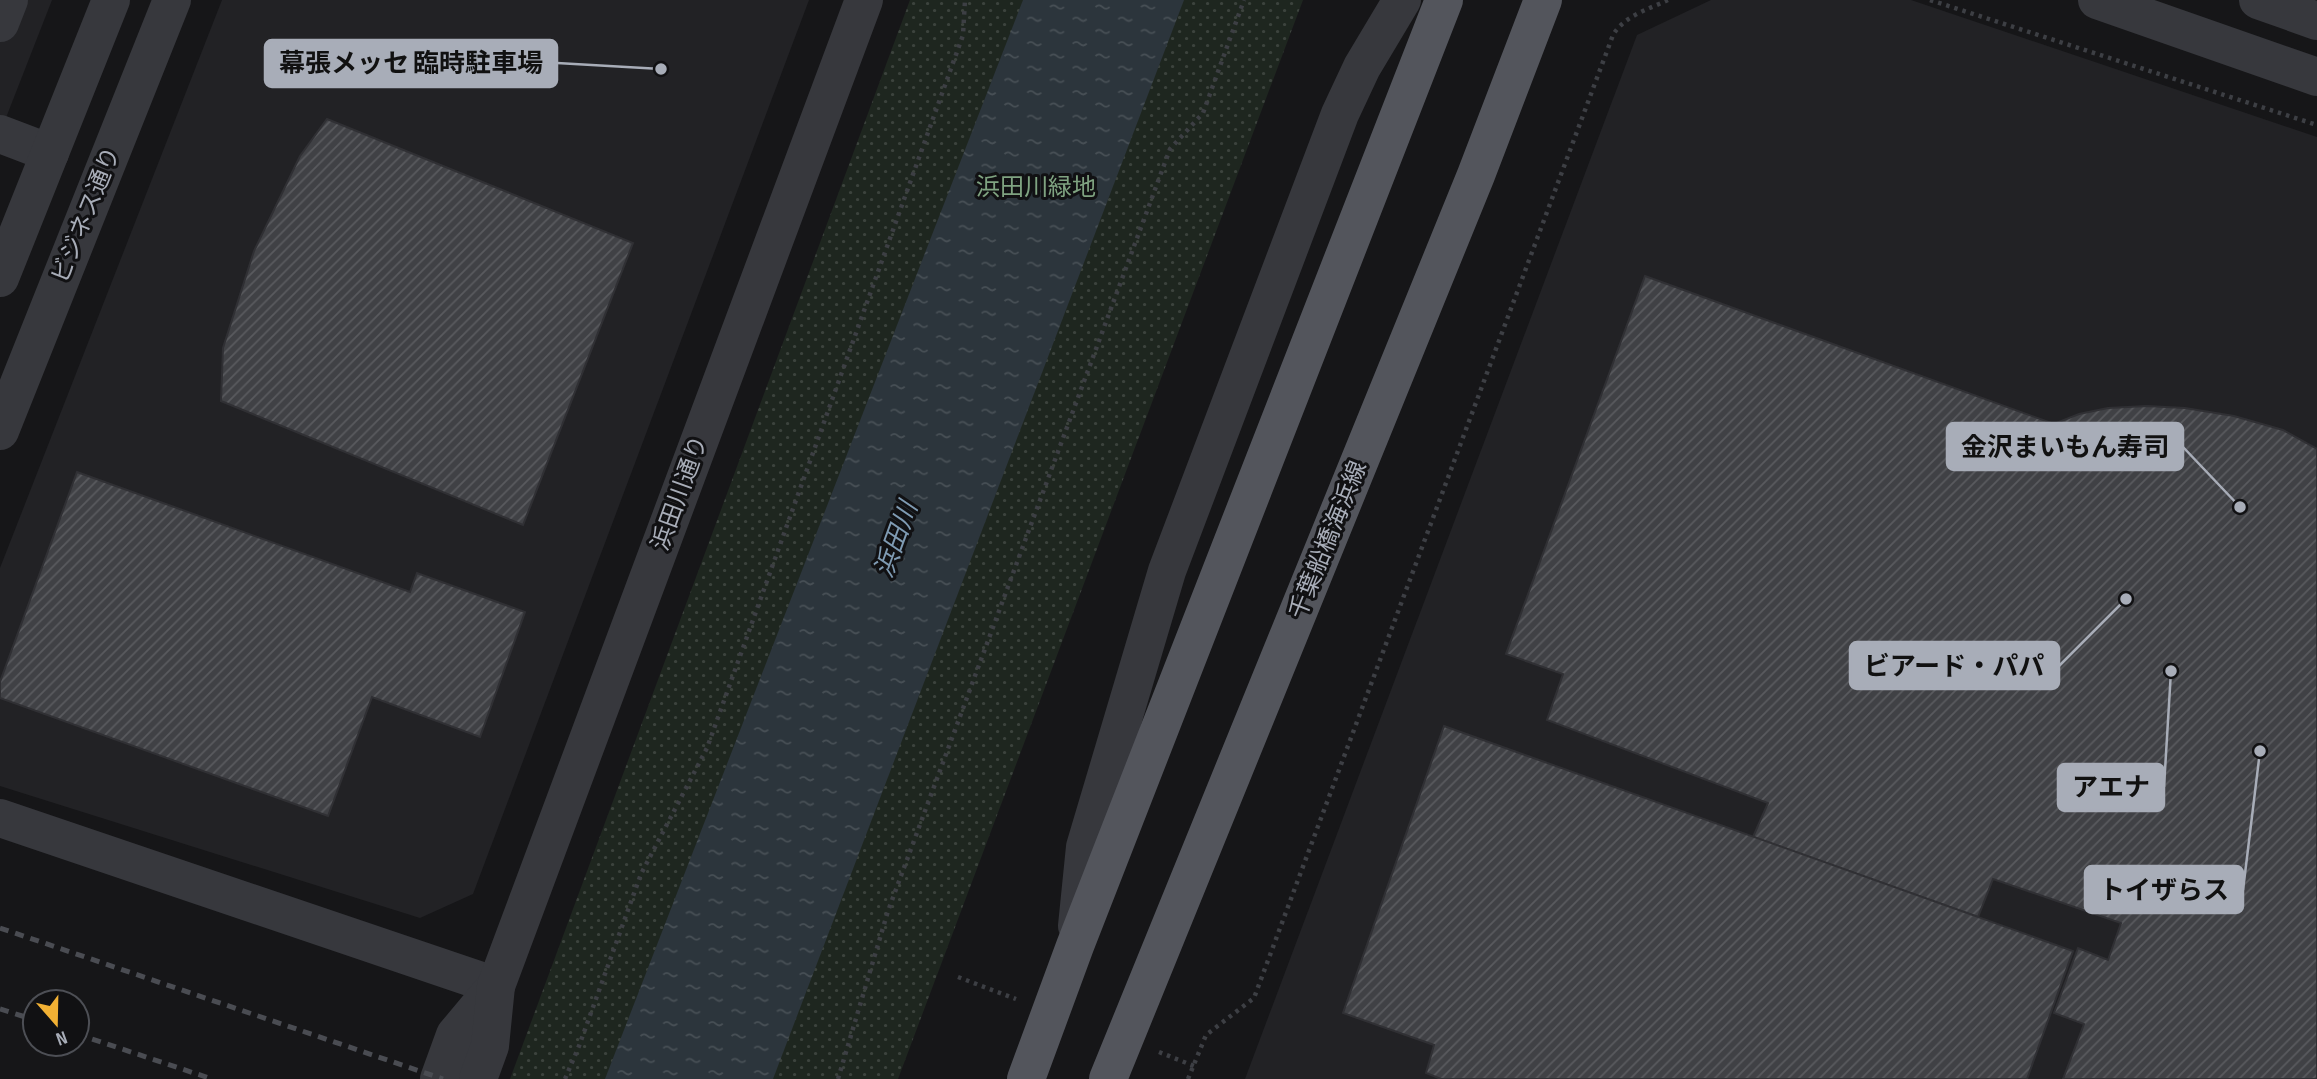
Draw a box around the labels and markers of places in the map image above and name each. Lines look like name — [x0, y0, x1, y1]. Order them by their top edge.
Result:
callout: 幕張メッセ 臨時駐車場 — [265, 40, 557, 87]
callout: 金沢まいもん寿司 — [1947, 423, 2183, 470]
callout: ビアード・パパ — [1850, 642, 2059, 689]
callout: アエナ — [2058, 764, 2164, 811]
callout: トイザらス — [2085, 866, 2243, 913]

